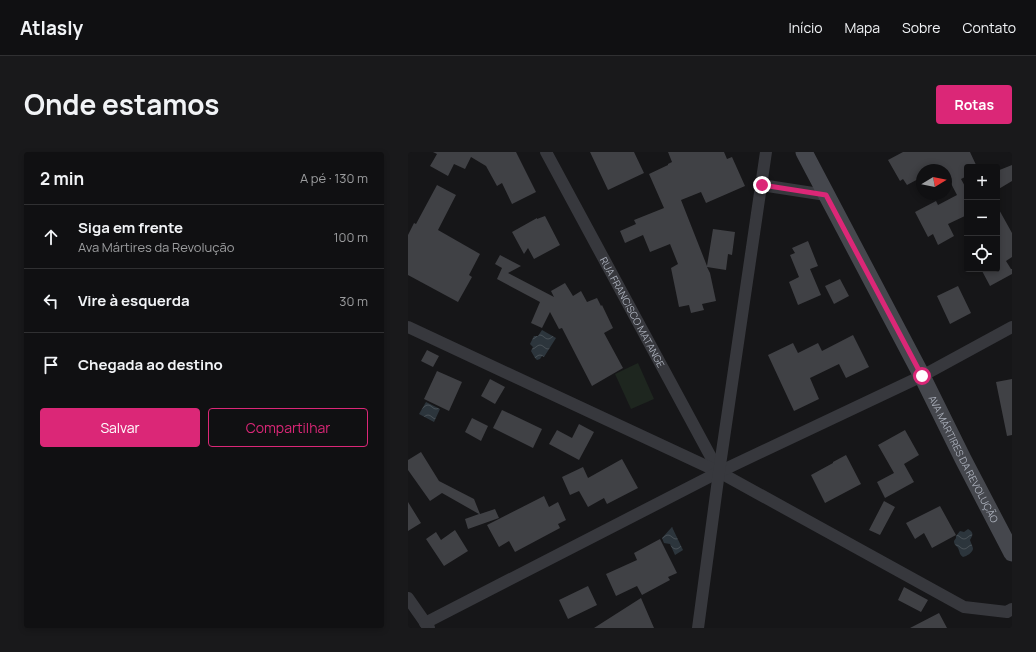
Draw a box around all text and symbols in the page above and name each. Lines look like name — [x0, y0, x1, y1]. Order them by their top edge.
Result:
text: Atlasly — [20, 15, 83, 41]
text: Início — [789, 18, 822, 37]
text: Mapa — [844, 18, 880, 37]
text: Sobre — [902, 18, 940, 37]
text: Contato — [962, 18, 1016, 37]
text: Onde estamos — [24, 85, 219, 123]
button: Rotas — [936, 85, 1012, 124]
north arrow — [916, 164, 952, 200]
map controls — [964, 164, 1000, 272]
button: + — [964, 164, 1000, 200]
text: 2 min — [40, 167, 84, 190]
text: A pé · 130 m — [300, 169, 368, 187]
route end — [753, 176, 771, 194]
button: − — [964, 200, 1000, 236]
text: Siga em frente — [78, 217, 183, 238]
icon: ahead — [40, 226, 62, 248]
text: 100 m — [333, 228, 368, 246]
button: locate — [964, 236, 1000, 272]
text: Ava Mártires da Revolução — [78, 238, 234, 256]
street label: RUA FRANCISCO MATANGE — [597, 254, 668, 370]
icon: left — [40, 290, 62, 312]
text: Vire à esquerda — [78, 290, 190, 311]
text: 30 m — [339, 292, 368, 310]
icon: arrive — [40, 354, 62, 376]
text: Chegada ao destino — [78, 354, 223, 375]
route start — [913, 367, 931, 385]
street label: AVA MÁRTIRES DA REVOLUÇÃO — [926, 393, 1002, 525]
button: Salvar — [40, 408, 200, 447]
button: Compartilhar — [208, 408, 368, 447]

